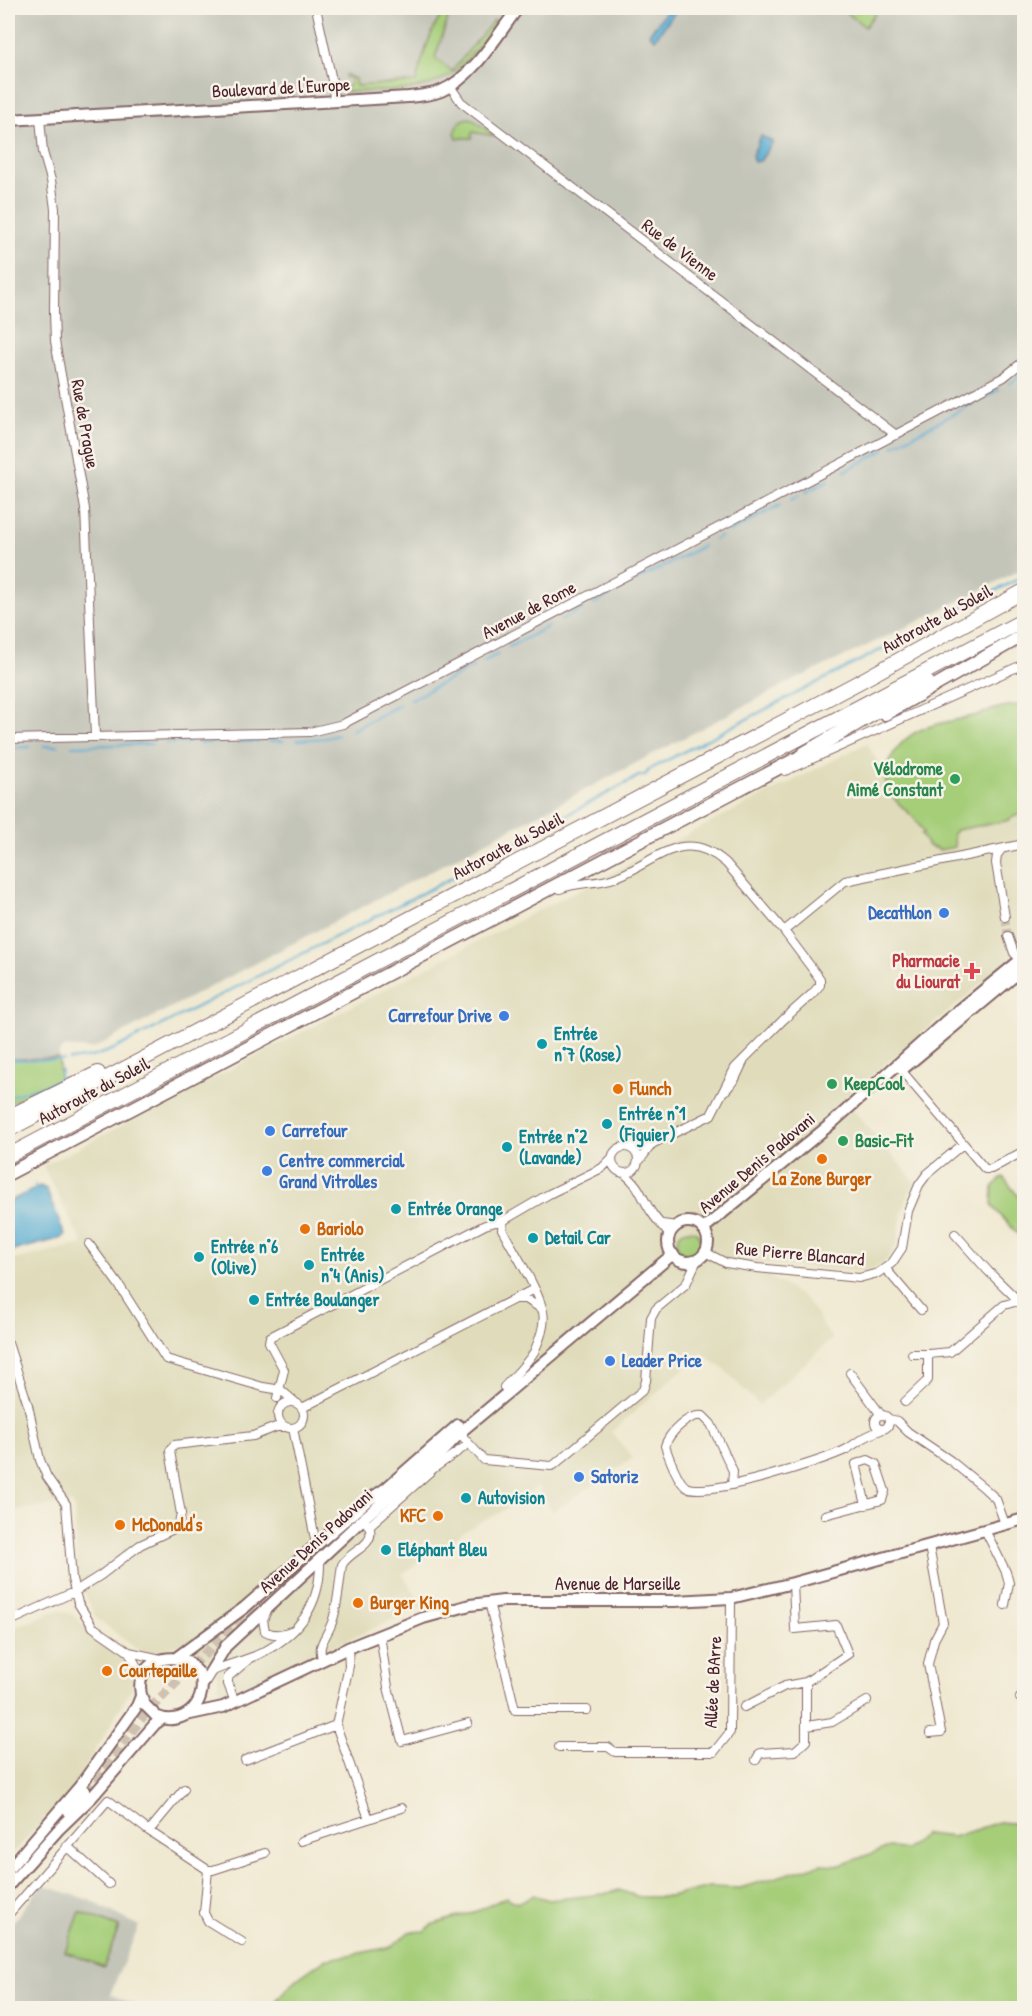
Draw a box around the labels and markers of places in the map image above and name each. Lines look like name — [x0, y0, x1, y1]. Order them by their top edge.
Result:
place label: Vélodrome Aimé Constant — [847, 756, 944, 802]
marker: Vélodrome Aimé Constant — [948, 772, 962, 786]
place label: Decathlon — [868, 900, 932, 925]
marker: Decathlon — [937, 906, 951, 920]
place label: Pharmacie du Liourat — [892, 948, 961, 994]
marker: Pharmacie du Liourat — [965, 964, 979, 978]
place label: Carrefour Drive — [388, 1003, 493, 1028]
marker: Carrefour Drive — [497, 1009, 511, 1023]
place label: Entrée n°7 (Rose) — [554, 1021, 621, 1067]
marker: Entrée n°7 (Rose) — [535, 1037, 549, 1051]
place label: KeepCool — [844, 1071, 906, 1097]
place label: Flunch — [629, 1076, 672, 1101]
marker: KeepCool — [825, 1077, 839, 1091]
marker: Flunch — [611, 1082, 625, 1096]
place label: Entrée n°1 (Figuier) — [619, 1101, 686, 1148]
marker: Entrée n°1 (Figuier) — [600, 1117, 614, 1131]
place label: Carrefour — [282, 1118, 348, 1143]
marker: Carrefour — [263, 1124, 277, 1138]
place label: Entrée n°2 (Lavande) — [519, 1124, 588, 1170]
place label: Basic-Fit — [855, 1128, 914, 1153]
marker: Basic-Fit — [836, 1134, 850, 1148]
marker: Entrée n°2 (Lavande) — [500, 1140, 514, 1154]
place label: Centre commercial Grand Vitrolles — [279, 1148, 405, 1194]
marker: La Zone Burger — [815, 1152, 829, 1166]
marker: Centre commercial Grand Vitrolles — [260, 1164, 274, 1178]
place label: La Zone Burger — [772, 1166, 872, 1192]
place label: Entrée Orange — [408, 1196, 504, 1222]
marker: Entrée Orange — [389, 1202, 403, 1216]
place label: Bariolo — [317, 1216, 364, 1241]
marker: Bariolo — [298, 1222, 312, 1236]
place label: Detail Car — [545, 1225, 611, 1250]
marker: Detail Car — [526, 1231, 540, 1245]
place label: Entrée n°6 (Olive) — [211, 1234, 278, 1280]
place label: Entrée n°4 (Anis) — [321, 1242, 385, 1288]
marker: Entrée n°6 (Olive) — [192, 1250, 206, 1264]
marker: Entrée n°4 (Anis) — [302, 1258, 316, 1272]
place label: Entrée Boulanger — [266, 1287, 379, 1313]
marker: Entrée Boulanger — [247, 1293, 261, 1307]
place label: Leader Price — [622, 1348, 703, 1373]
marker: Leader Price — [603, 1354, 617, 1368]
place label: Satoriz — [591, 1464, 639, 1489]
marker: Satoriz — [572, 1470, 586, 1484]
place label: Autovision — [478, 1485, 545, 1510]
marker: Autovision — [459, 1491, 473, 1505]
place label: KFC — [400, 1503, 426, 1528]
marker: KFC — [431, 1509, 445, 1523]
place label: McDonald's — [132, 1512, 202, 1537]
marker: McDonald's — [113, 1518, 127, 1532]
place label: Eléphant Bleu — [398, 1537, 488, 1563]
marker: Eléphant Bleu — [379, 1543, 393, 1557]
place label: Burger King — [370, 1590, 449, 1616]
marker: Burger King — [351, 1596, 365, 1610]
place label: Courtepaille — [119, 1658, 198, 1684]
marker: Courtepaille — [100, 1664, 114, 1678]

